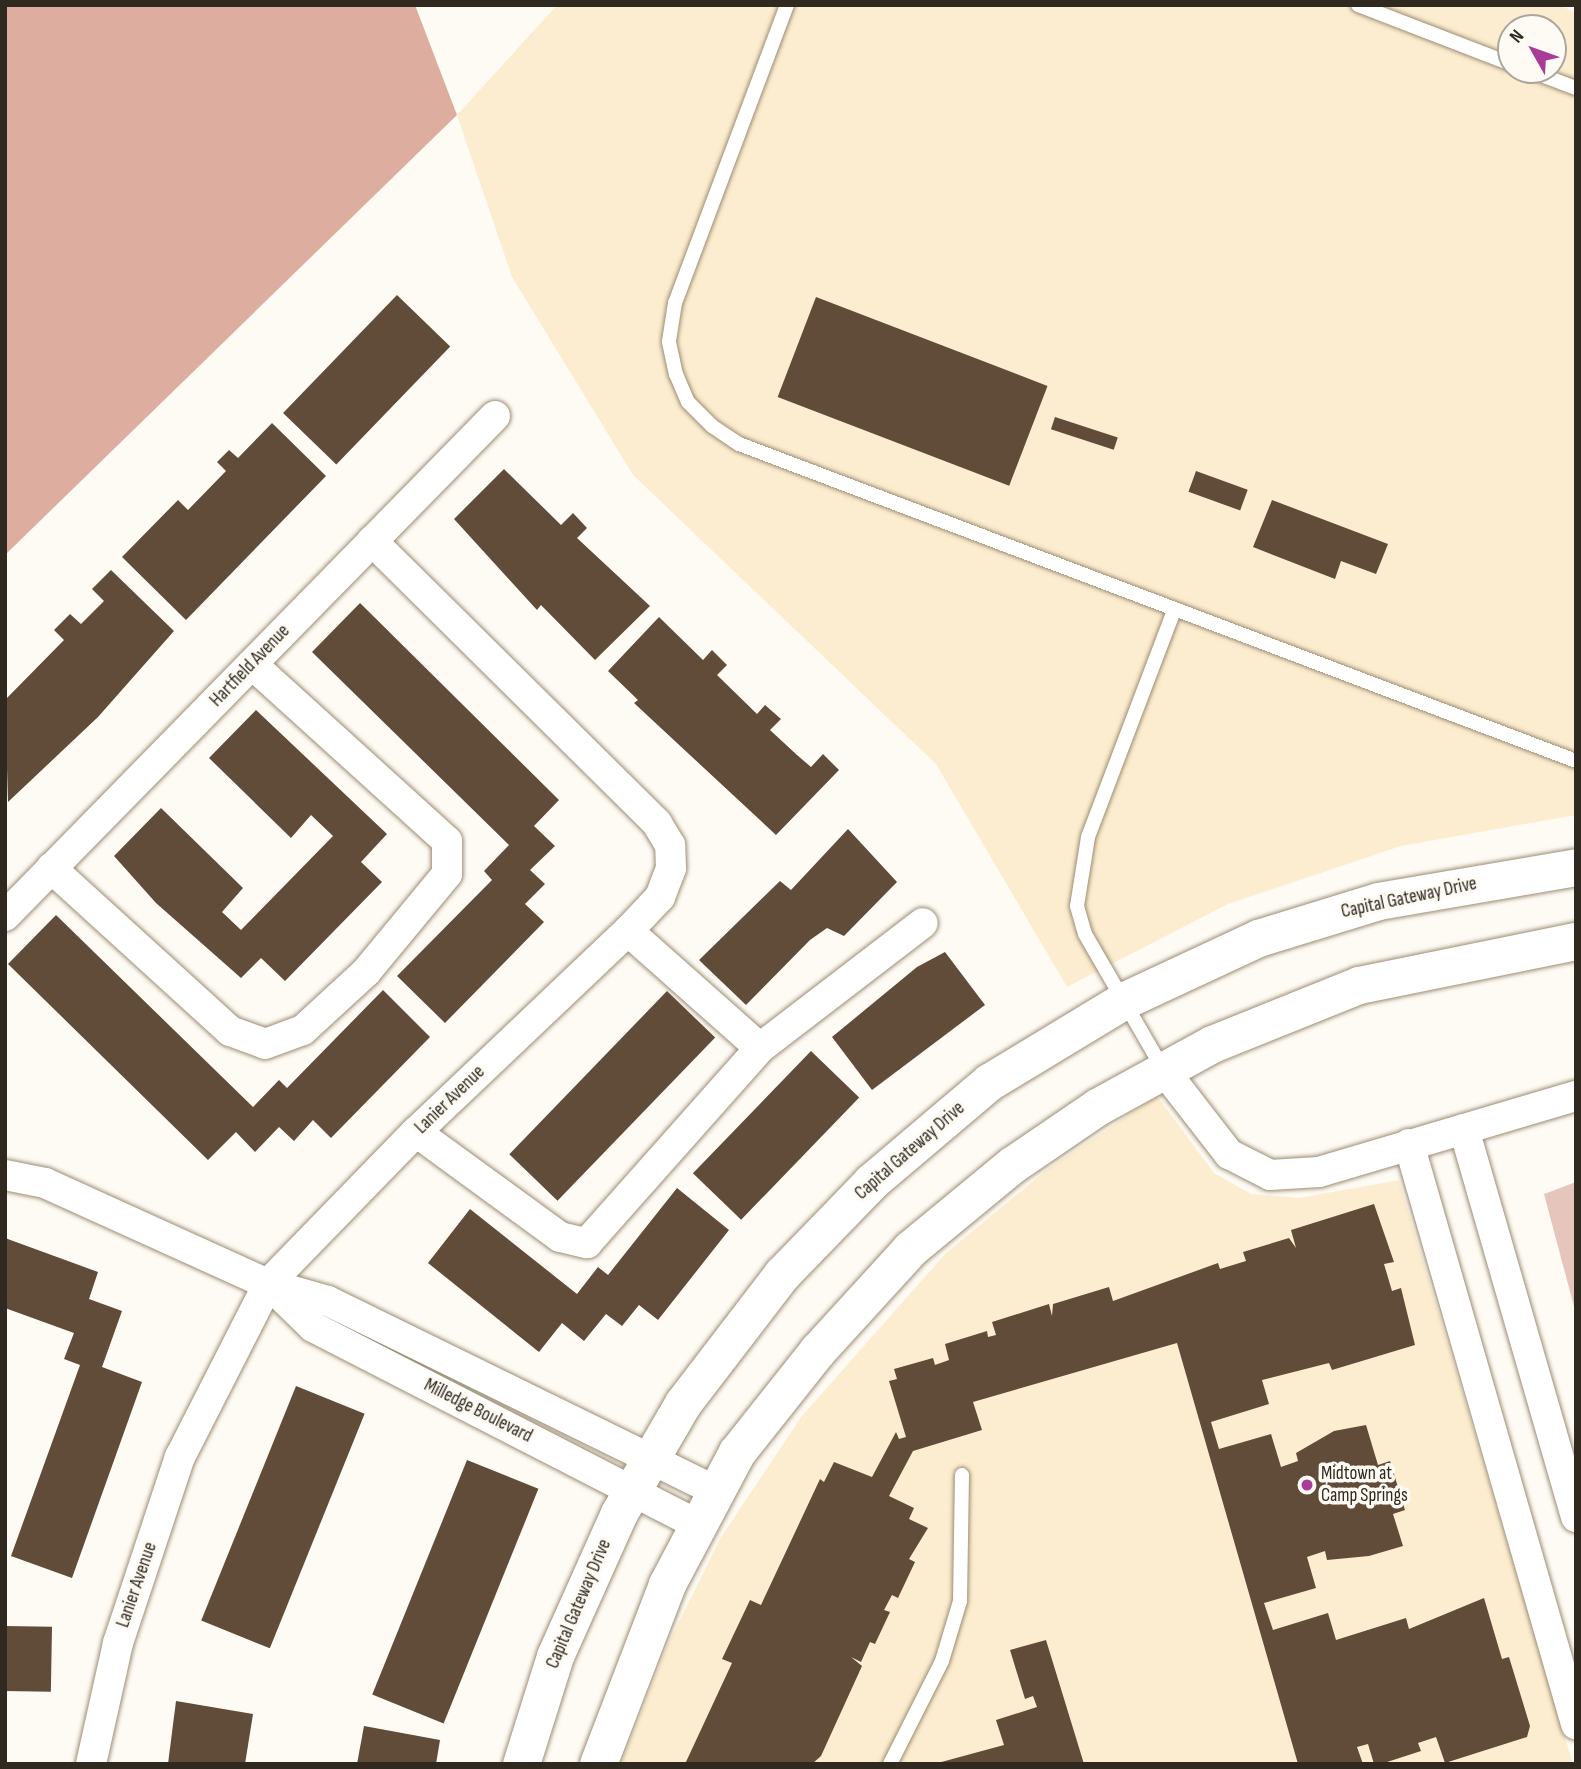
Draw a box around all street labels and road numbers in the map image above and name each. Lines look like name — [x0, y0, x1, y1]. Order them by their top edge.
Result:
street label: Hartfield Avenue — [205, 620, 295, 712]
street label: Capital Gateway Drive — [1339, 872, 1479, 924]
street label: Lanier Avenue — [410, 1061, 490, 1139]
street label: Capital Gateway Drive — [850, 1097, 970, 1205]
street label: Milledge Boulevard — [420, 1374, 536, 1448]
street label: Capital Gateway Drive — [542, 1536, 616, 1672]
street label: Lanier Avenue — [112, 1539, 162, 1631]

